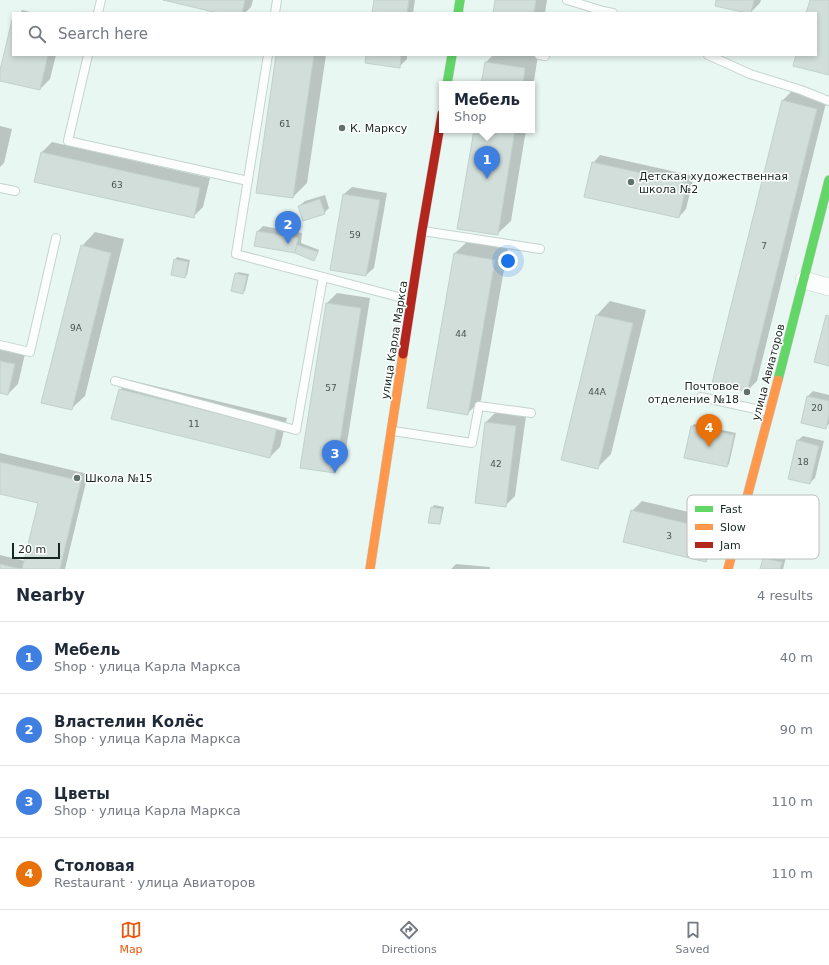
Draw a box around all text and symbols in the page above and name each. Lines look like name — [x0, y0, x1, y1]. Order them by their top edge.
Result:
search box — [12, 12, 817, 56]
icon: search — [26, 23, 48, 45]
text: Search here — [58, 25, 148, 43]
popup — [439, 81, 535, 133]
text: Мебель — [454, 91, 520, 109]
text: Shop — [454, 109, 487, 124]
house number: 61 — [279, 119, 291, 129]
place label: К. Марксу — [350, 122, 408, 135]
marker: К. Марксу — [337, 123, 347, 133]
pin: 1 — [474, 146, 500, 179]
place label: Детская художественная школа №2 — [639, 170, 788, 196]
marker: Детская художественная школа №2 — [626, 177, 636, 187]
house number: 63 — [111, 180, 123, 190]
pin: 2 — [275, 211, 301, 244]
house number: 59 — [349, 230, 361, 240]
house number: 7 — [761, 241, 767, 251]
your location — [498, 251, 518, 271]
street label: улица Карла Маркса — [379, 280, 410, 400]
street label: улица Авиаторов — [749, 322, 788, 422]
house number: 9А — [70, 323, 83, 333]
house number: 44 — [455, 329, 467, 339]
place label: Почтовое отделение №18 — [648, 380, 739, 406]
house number: 57 — [325, 383, 337, 393]
house number: 44А — [588, 387, 607, 397]
marker: Почтовое отделение №18 — [742, 387, 752, 397]
house number: 20 — [811, 403, 823, 413]
pin: 4 — [696, 414, 722, 447]
house number: 11 — [188, 419, 200, 429]
pin: 3 — [322, 440, 348, 473]
house number: 18 — [797, 457, 809, 467]
house number: 42 — [490, 459, 502, 469]
place label: Школа №15 — [85, 472, 153, 485]
marker: Школа №15 — [72, 473, 82, 483]
legend — [687, 495, 819, 559]
text: Fast — [720, 503, 743, 516]
text: Slow — [720, 521, 746, 534]
house number: 3 — [666, 531, 672, 541]
text: Jam — [719, 539, 741, 552]
scale bar — [12, 541, 60, 560]
text: 20 m — [18, 543, 46, 556]
text: Nearby — [16, 585, 85, 605]
text: 4 results — [757, 588, 813, 603]
text: Мебель — [54, 641, 120, 659]
text: 1 — [24, 650, 34, 665]
text: 40 m — [780, 650, 813, 665]
text: Shop · улица Карла Маркса — [54, 659, 241, 674]
text: Властелин Колёс — [54, 713, 204, 731]
text: 2 — [24, 722, 34, 737]
text: 90 m — [780, 722, 813, 737]
text: Shop · улица Карла Маркса — [54, 731, 241, 746]
text: Цветы — [54, 785, 110, 803]
text: 3 — [24, 794, 34, 809]
text: 110 m — [771, 794, 813, 809]
text: Shop · улица Карла Маркса — [54, 803, 241, 818]
text: Столовая — [54, 857, 135, 875]
text: 4 — [24, 866, 34, 881]
text: 110 m — [771, 866, 813, 881]
text: Restaurant · улица Авиаторов — [54, 875, 255, 890]
tab: Map — [119, 919, 143, 956]
tab: Directions — [381, 919, 437, 956]
tab: Saved — [676, 919, 710, 956]

